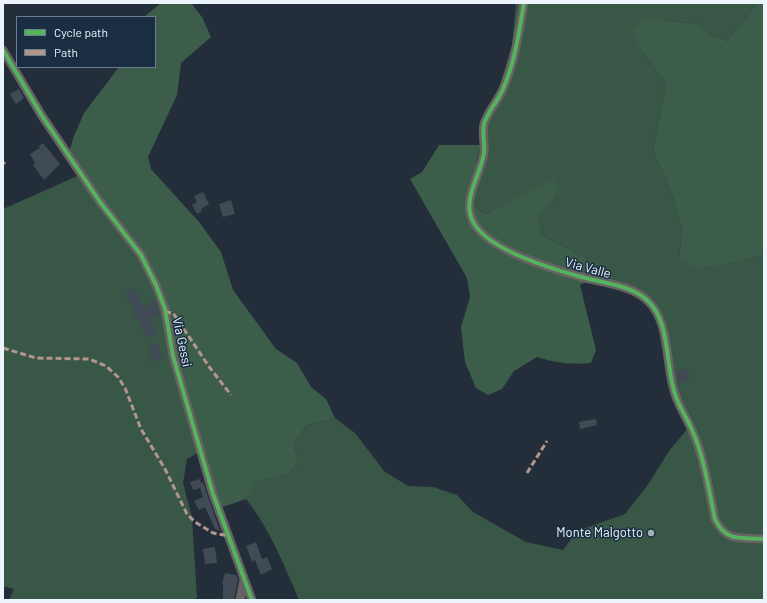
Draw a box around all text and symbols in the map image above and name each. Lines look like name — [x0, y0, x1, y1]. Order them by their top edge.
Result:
legend — [16, 16, 156, 68]
text: Cycle path — [54, 25, 108, 39]
text: Path — [54, 45, 78, 59]
street label: Via Valle — [563, 254, 613, 282]
street label: Via Gessi — [169, 316, 195, 368]
place label: Monte Malgotto — [556, 525, 643, 541]
marker: Monte Malgotto — [646, 528, 656, 538]

